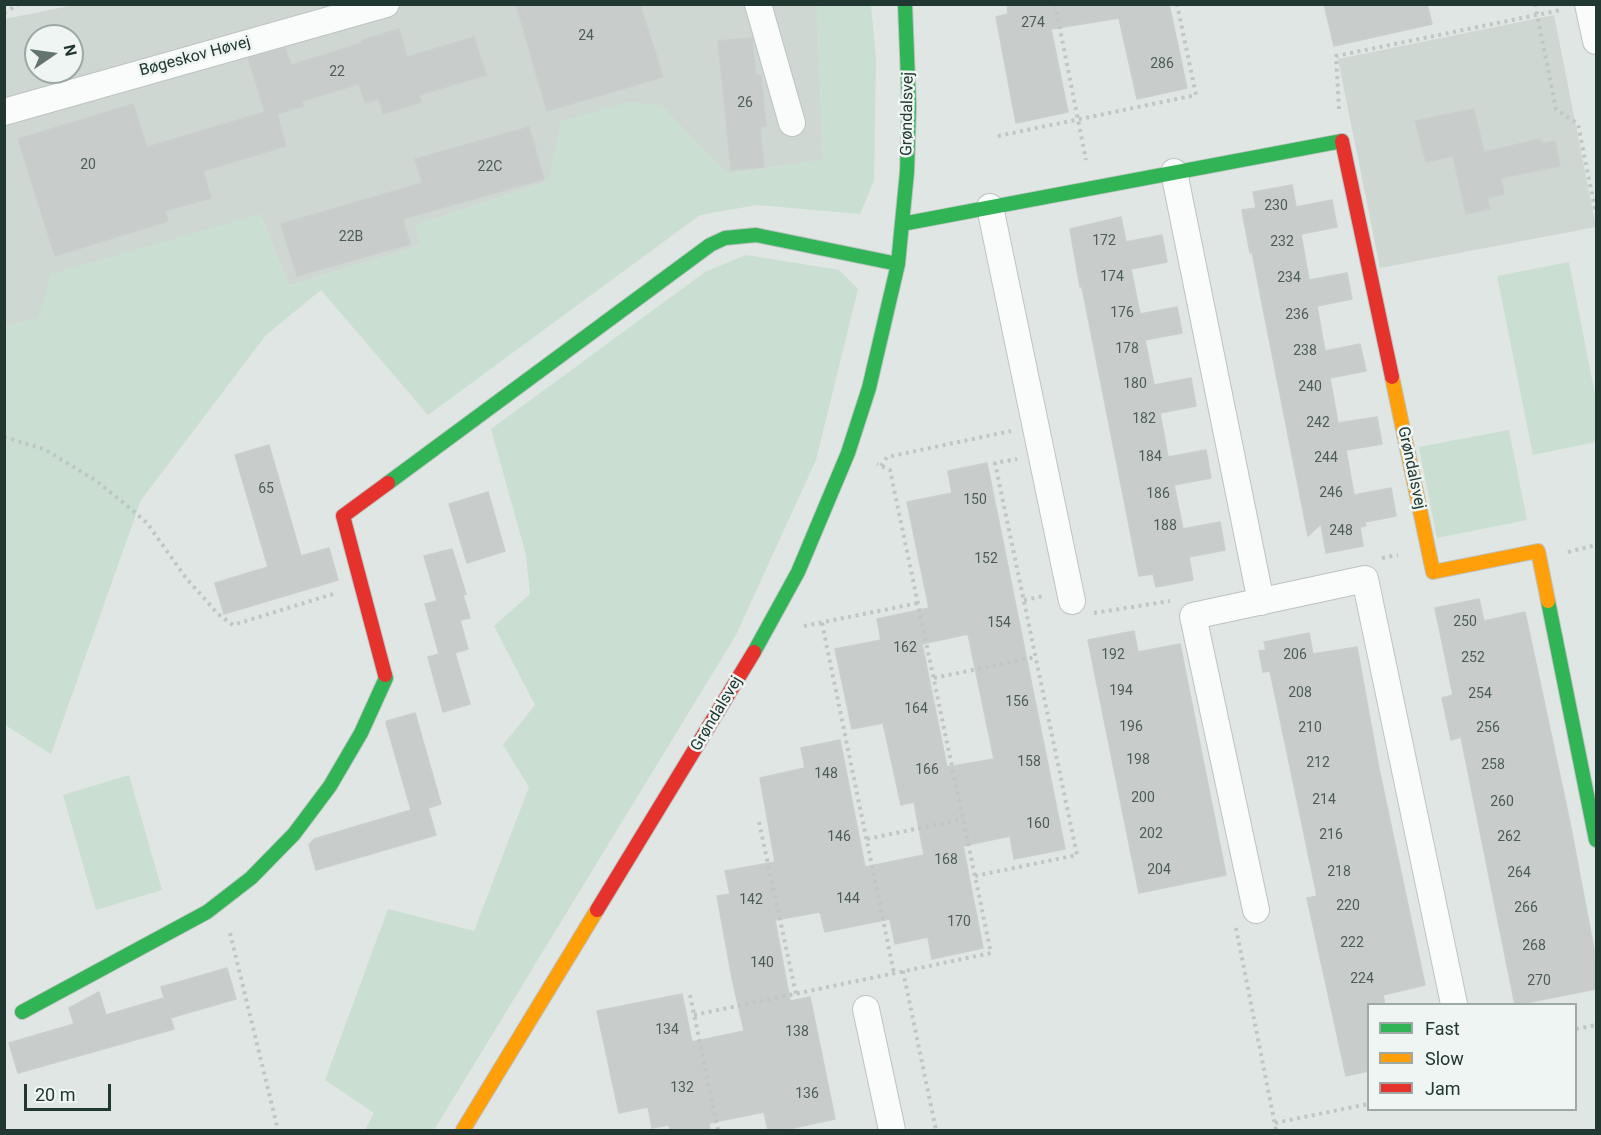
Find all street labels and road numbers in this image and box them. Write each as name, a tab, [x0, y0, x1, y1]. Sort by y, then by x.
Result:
street label: Bøgeskov Høvej	[137, 33, 253, 81]
street label: Grøndalsvej	[898, 72, 918, 156]
street label: Grøndalsvej	[1393, 425, 1429, 511]
street label: Grøndalsvej	[687, 673, 747, 755]

